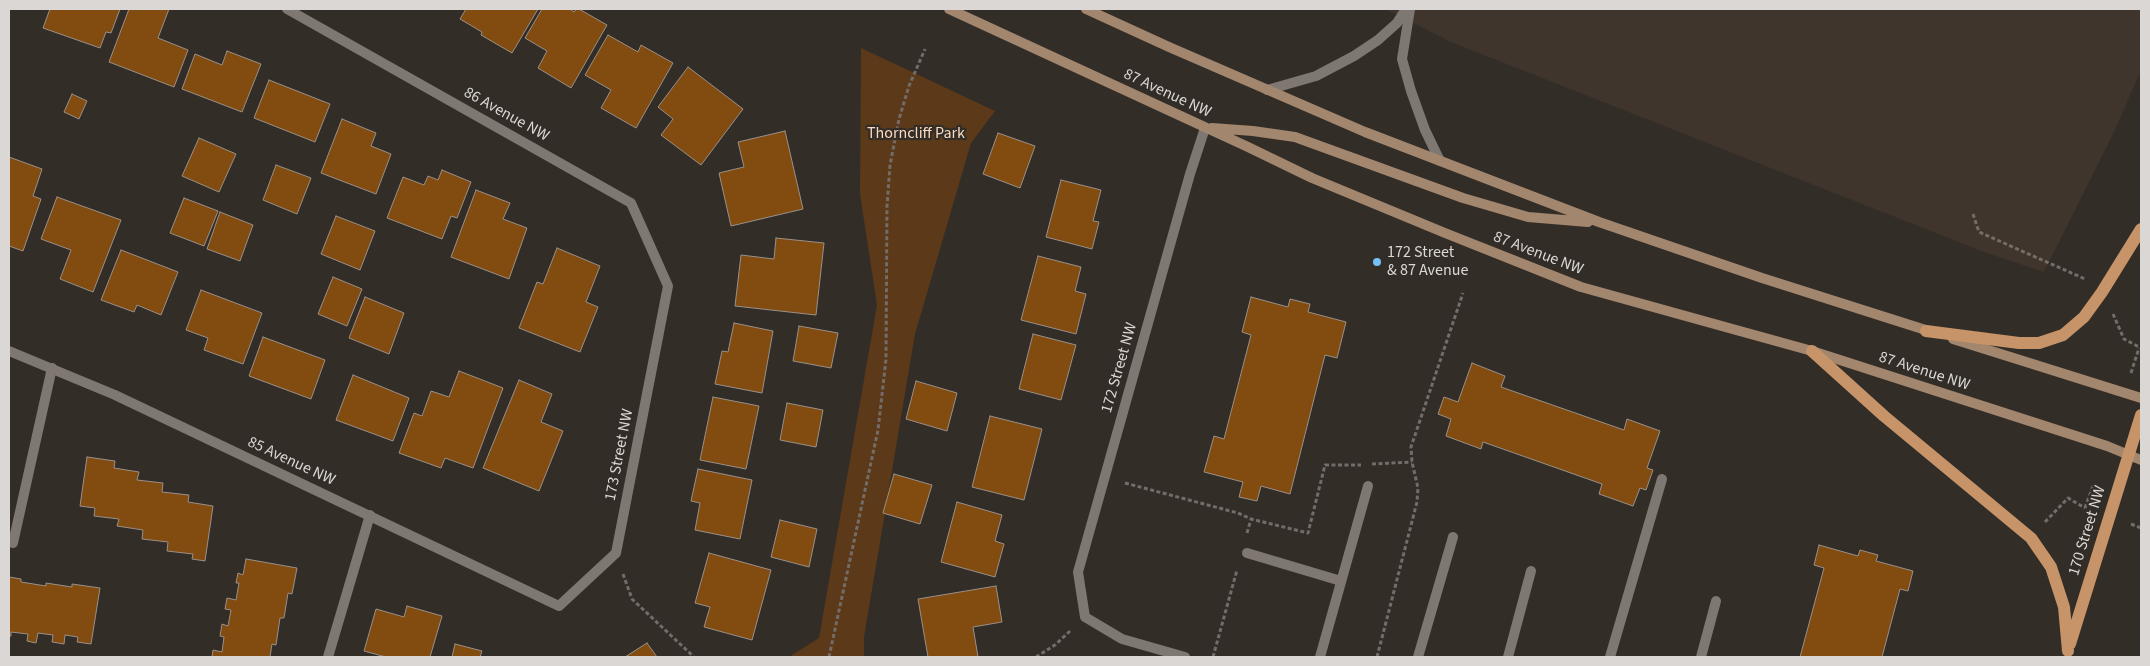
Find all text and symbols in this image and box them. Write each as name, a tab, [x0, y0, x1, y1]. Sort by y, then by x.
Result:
street label: 87 Avenue NW	[1120, 65, 1214, 123]
street label: 86 Avenue NW	[460, 84, 552, 146]
park label: Thorncliff Park	[867, 124, 965, 144]
street label: 87 Avenue NW	[1490, 228, 1586, 280]
place label: 172 Street & 87 Avenue	[1387, 243, 1468, 281]
marker: 172 Street & 87 Avenue	[1371, 256, 1383, 268]
street label: 172 Street NW	[1098, 321, 1142, 415]
street label: 87 Avenue NW	[1876, 348, 1972, 396]
street label: 173 Street NW	[602, 407, 638, 503]
street label: 85 Avenue NW	[244, 433, 338, 491]
street label: 170 Street NW	[2065, 484, 2111, 578]

